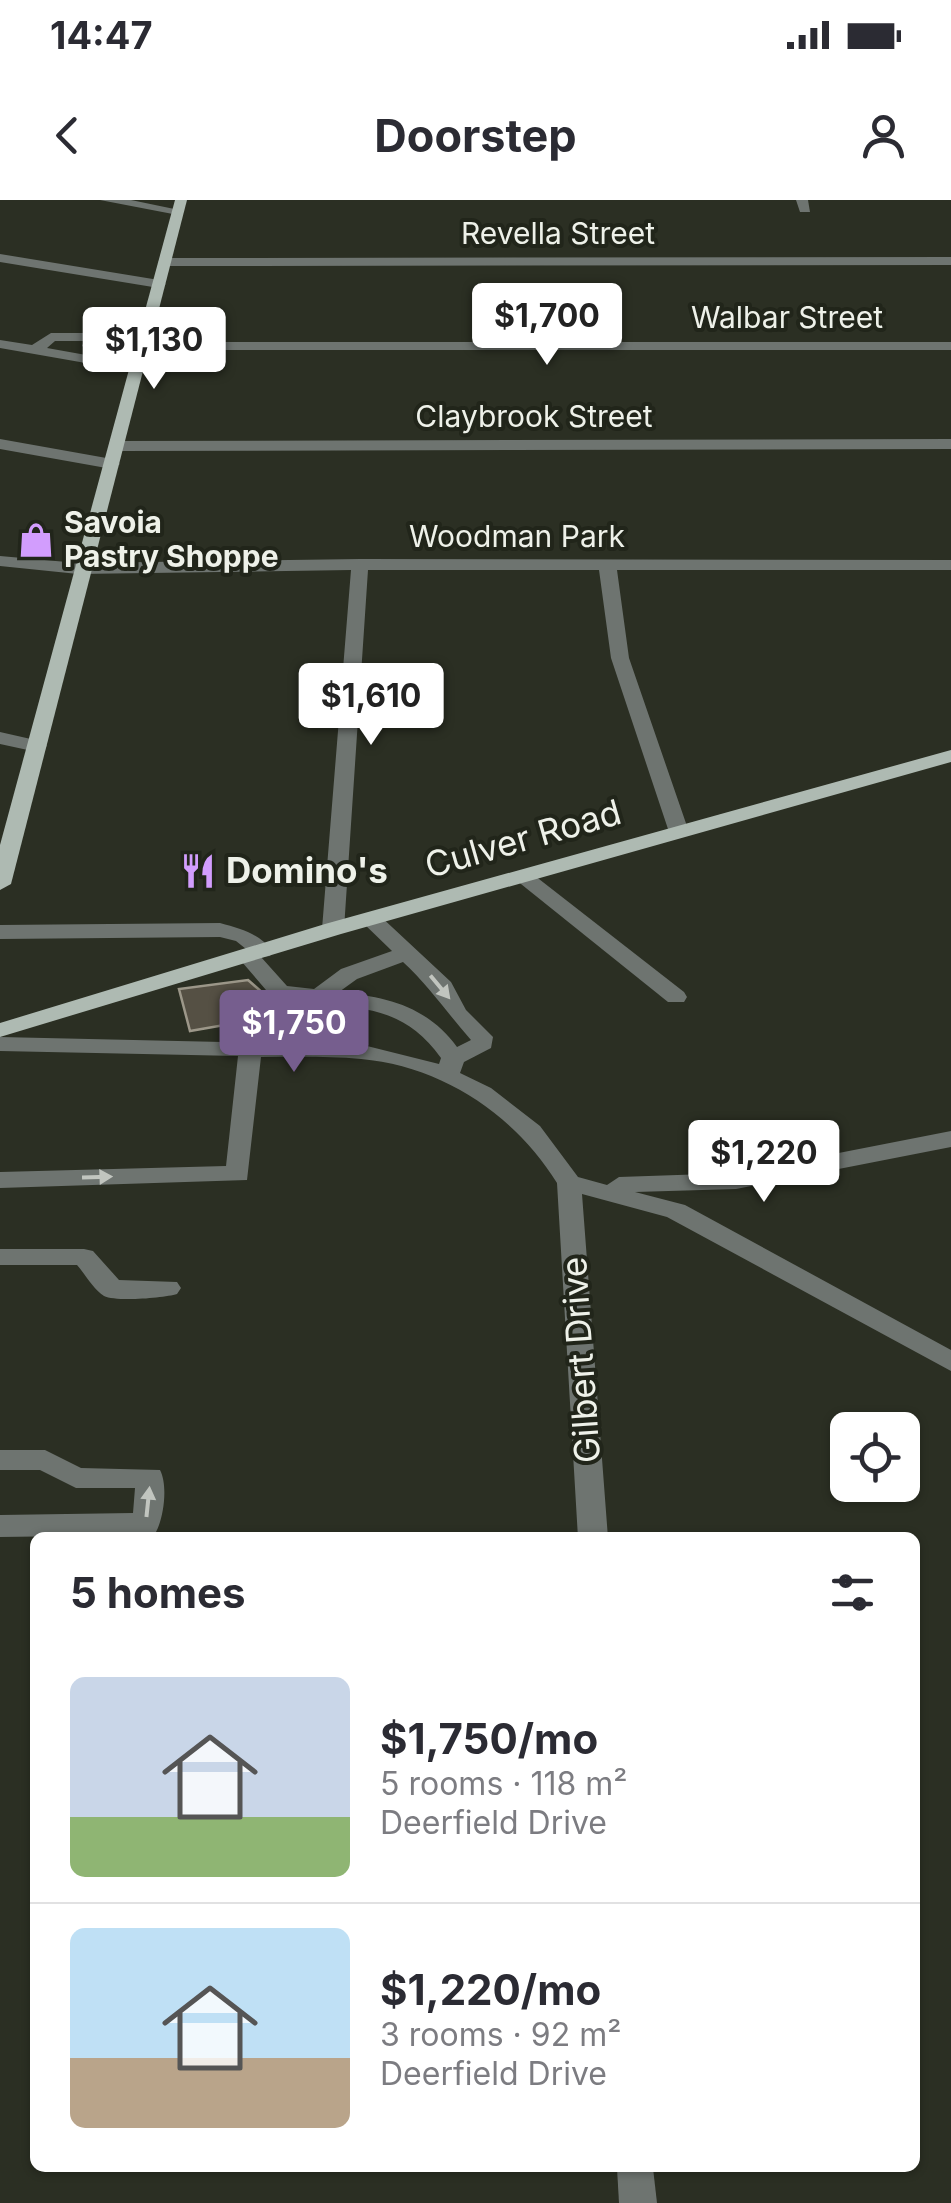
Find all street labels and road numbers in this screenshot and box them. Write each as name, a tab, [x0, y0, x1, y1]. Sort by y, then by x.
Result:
street label: Revella Street	[461, 215, 655, 251]
street label: Walbar Street	[691, 299, 883, 335]
street label: Claybrook Street	[415, 398, 653, 434]
street label: Woodman Park	[409, 518, 625, 554]
street label: Culver Road	[420, 790, 625, 886]
street label: Gilbert Drive	[552, 1255, 608, 1465]

